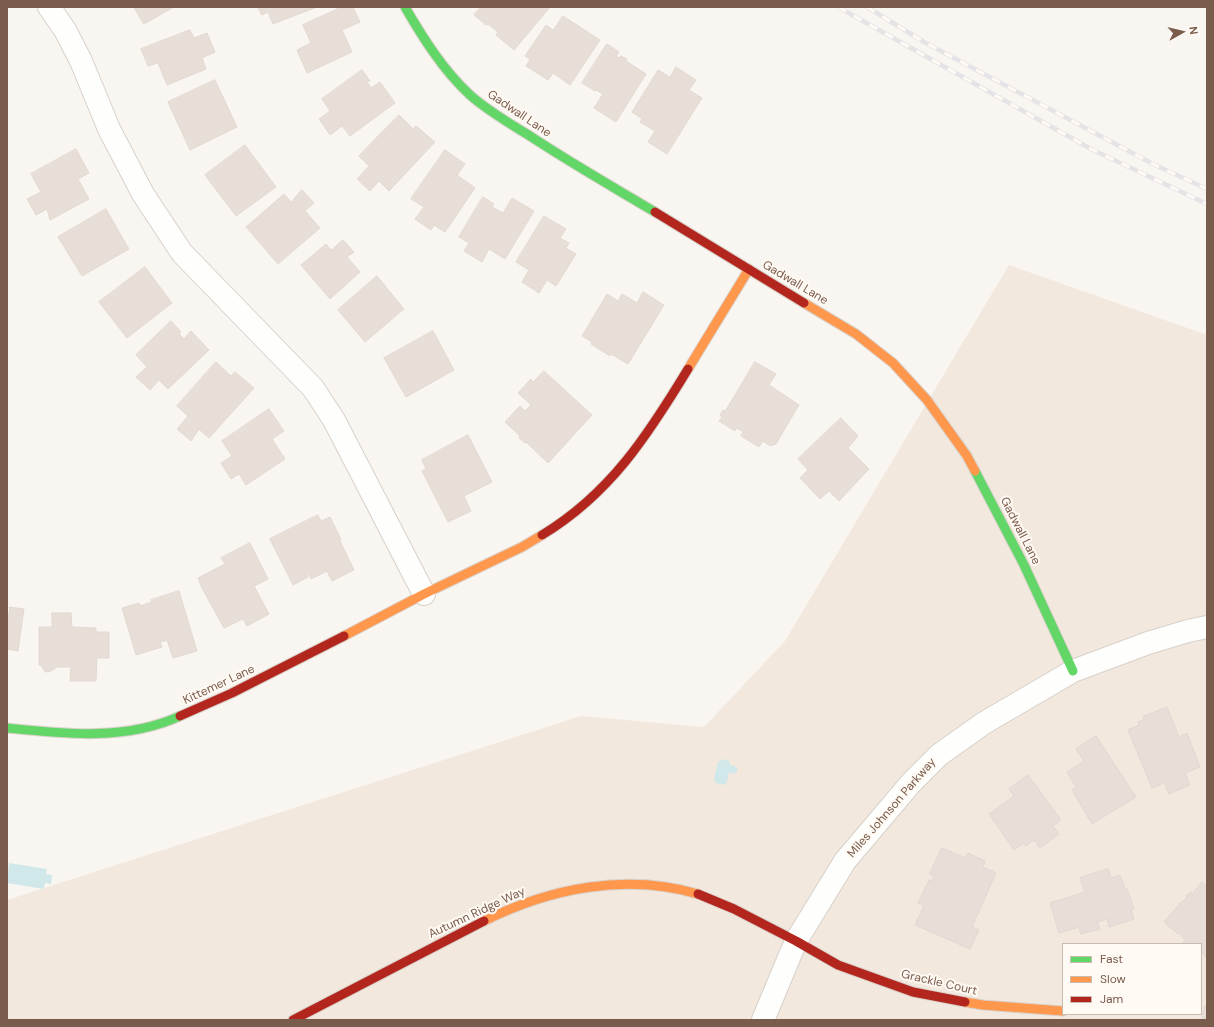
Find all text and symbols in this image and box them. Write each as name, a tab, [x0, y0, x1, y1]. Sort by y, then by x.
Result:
north arrow	[1162, 12, 1202, 52]
text: N	[1186, 25, 1201, 35]
street label: Gadwall Lane	[484, 87, 554, 141]
street label: Gadwall Lane	[760, 258, 830, 308]
street label: Gadwall Lane	[997, 495, 1043, 567]
street label: Kittemer Lane	[181, 662, 257, 708]
street label: Miles Johnson Parkway	[845, 755, 939, 861]
street label: Autumn Ridge Way	[426, 884, 528, 942]
legend	[1062, 943, 1202, 1015]
text: Fast	[1100, 951, 1123, 967]
street label: Grackle Court	[900, 967, 978, 999]
text: Slow	[1100, 971, 1126, 987]
text: Jam	[1100, 991, 1123, 1007]

